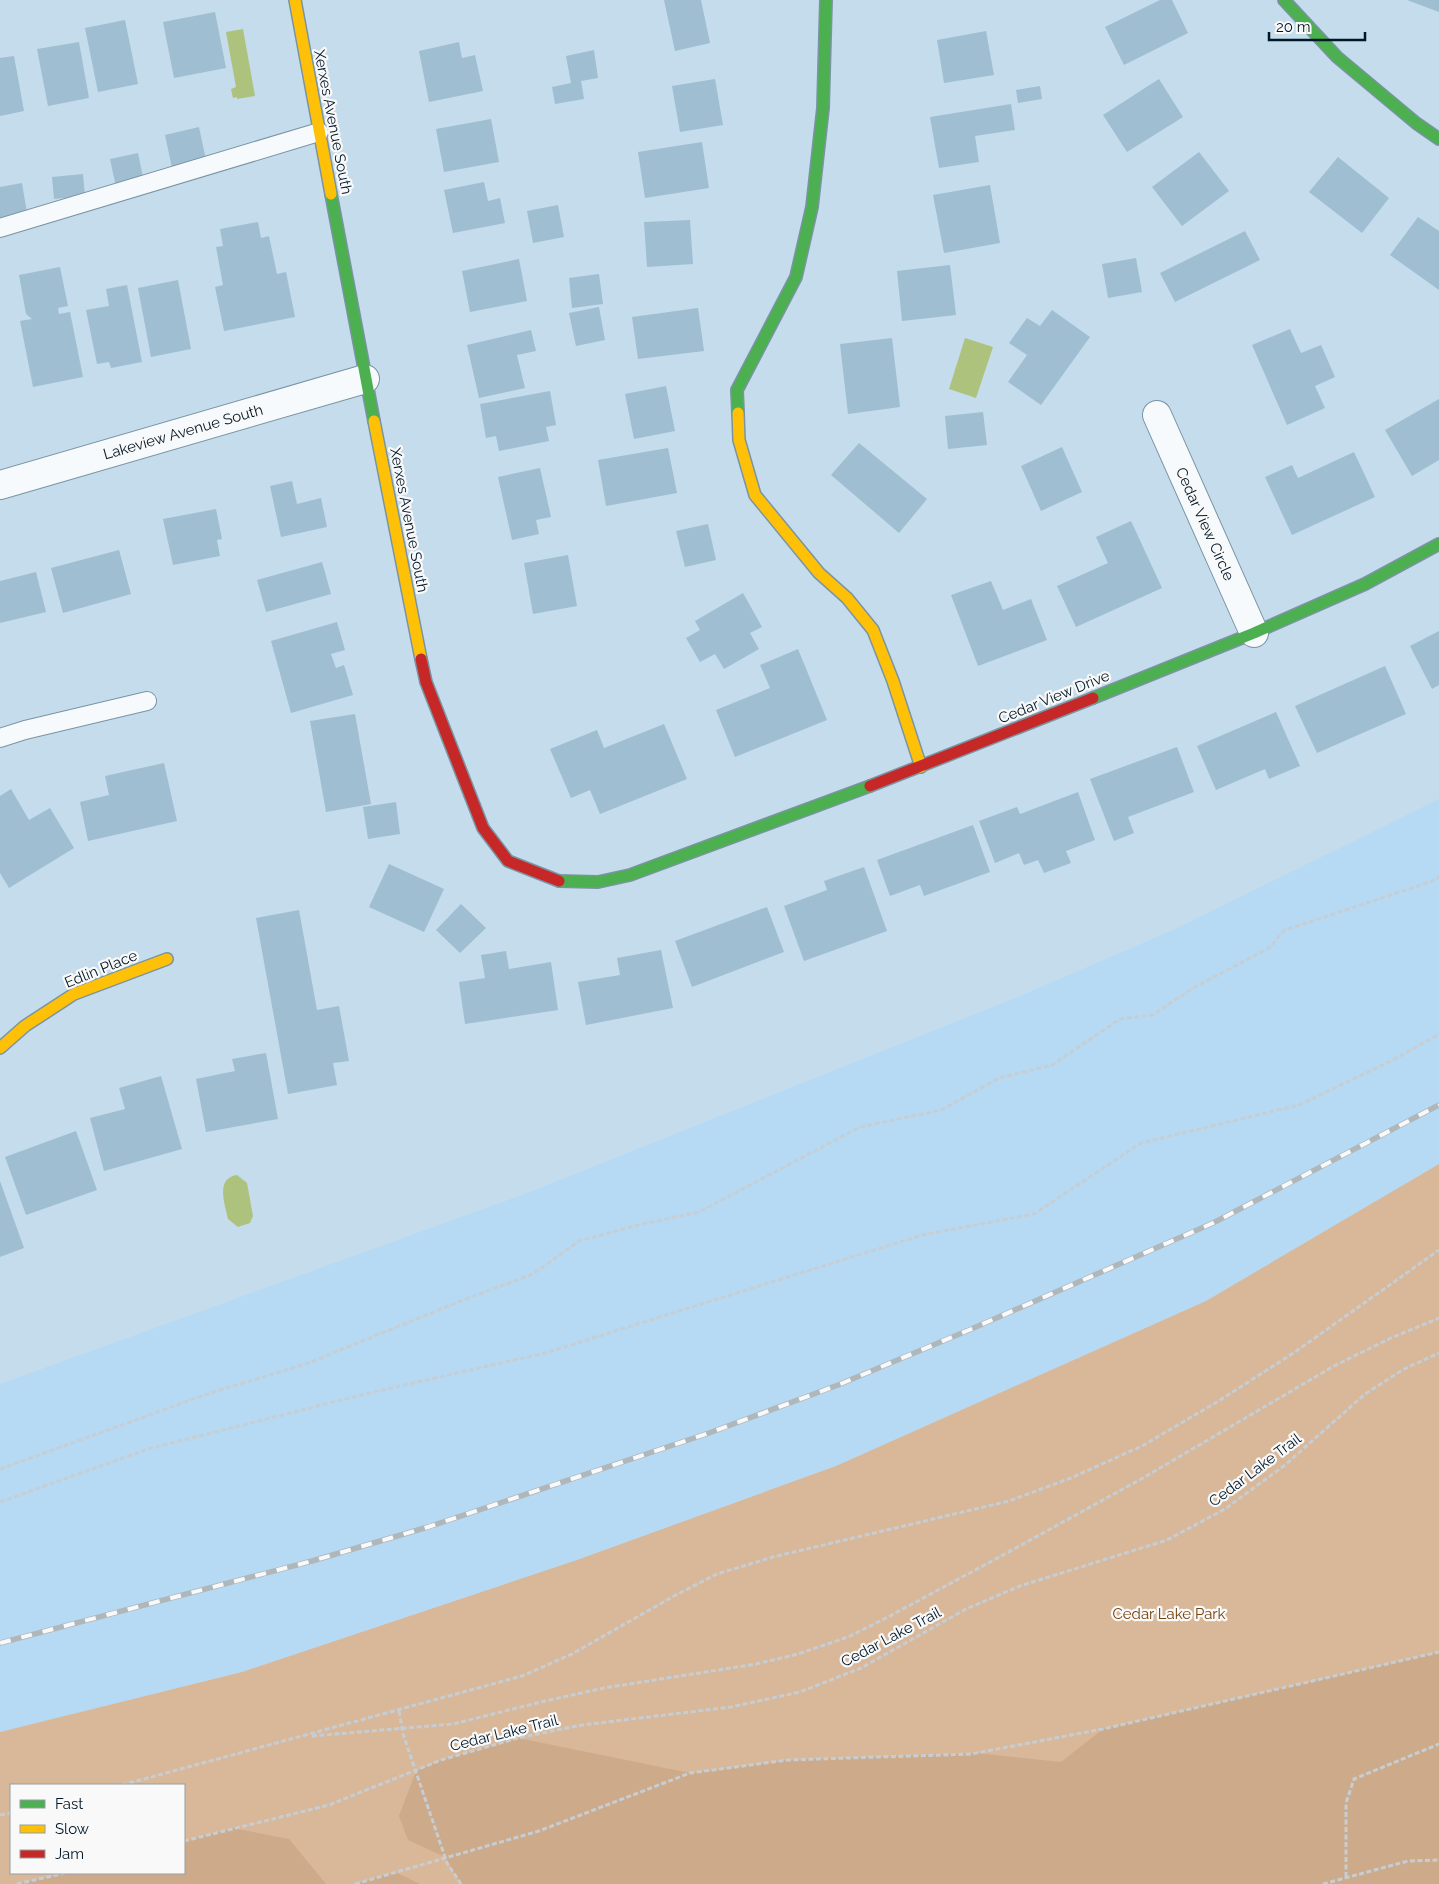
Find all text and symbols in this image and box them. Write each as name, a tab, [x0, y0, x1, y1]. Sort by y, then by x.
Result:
scale bar	[1269, 10, 1365, 42]
text: 20 m	[1276, 18, 1311, 36]
street label: Xerxes Avenue South	[310, 48, 356, 196]
street label: Lakeview Avenue South	[101, 401, 265, 463]
street label: Xerxes Avenue South	[386, 446, 432, 594]
street label: Cedar View Circle	[1172, 465, 1238, 584]
street label: Cedar View Drive	[996, 666, 1112, 727]
street label: Edlin Place	[62, 946, 140, 992]
street label: Cedar Lake Trail	[1205, 1429, 1305, 1510]
street label: Cedar Lake Trail	[838, 1603, 945, 1671]
park label: Cedar Lake Park	[1112, 1605, 1226, 1623]
street label: Cedar Lake Trail	[448, 1711, 561, 1755]
legend	[10, 1784, 185, 1874]
text: Fast	[55, 1795, 83, 1813]
text: Slow	[55, 1820, 89, 1838]
text: Jam	[55, 1845, 84, 1863]

